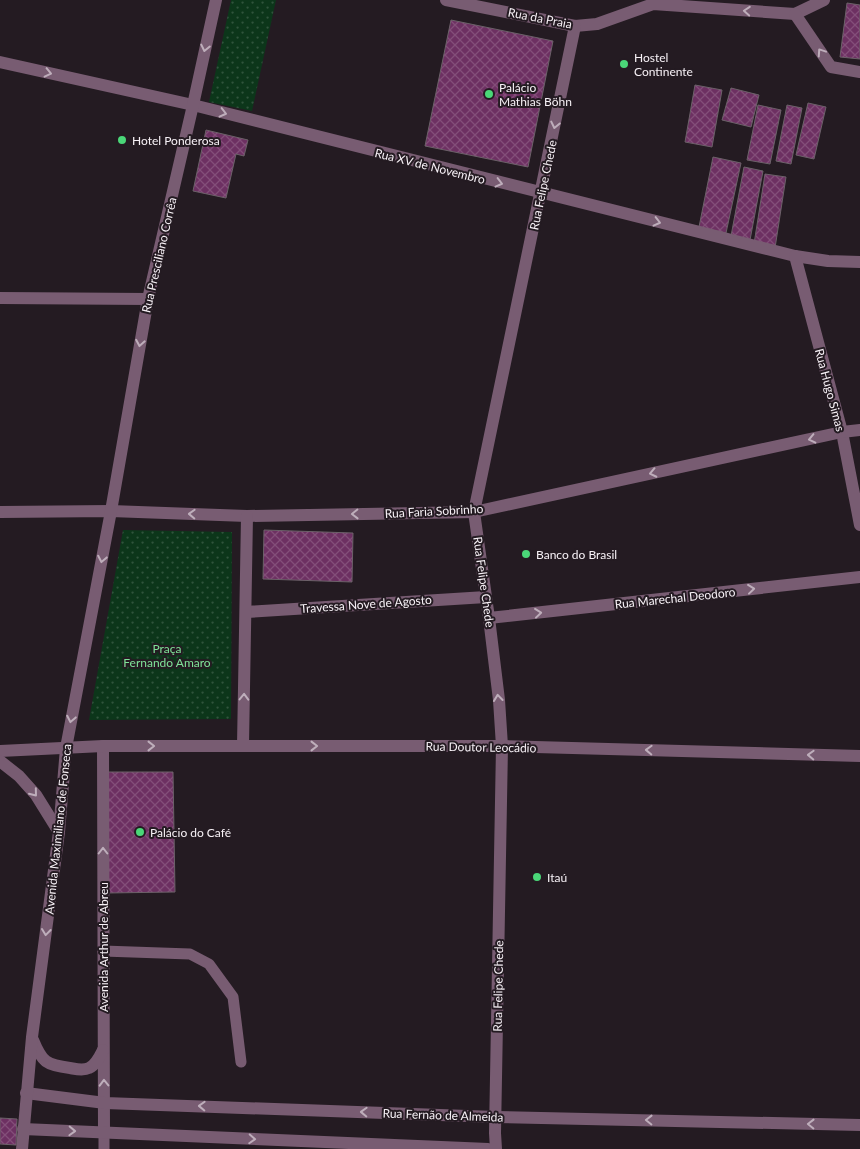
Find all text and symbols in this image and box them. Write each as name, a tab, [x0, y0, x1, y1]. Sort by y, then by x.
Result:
street label: Rua da Praia	[507, 4, 573, 32]
one-way arrow	[742, 5, 750, 16]
one-way arrow	[200, 43, 211, 52]
one-way arrow	[818, 49, 827, 58]
place label: Hostel Continente	[634, 50, 693, 79]
marker: Hostel Continente	[618, 58, 630, 70]
one-way arrow	[43, 67, 52, 78]
place label: Palácio Mathias Böhn	[499, 80, 572, 109]
marker: Palácio Mathias Böhn	[483, 88, 495, 100]
one-way arrow	[219, 107, 228, 118]
one-way arrow	[550, 121, 561, 129]
place label: Hotel Ponderosa	[132, 133, 220, 148]
marker: Hotel Ponderosa	[116, 134, 128, 146]
street label: Rua Felipe Chede	[526, 139, 560, 231]
street label: Rua XV de Novembro	[373, 145, 487, 187]
one-way arrow	[495, 177, 504, 188]
street label: Rua Presciliano Corrêa	[138, 196, 180, 314]
one-way arrow	[653, 216, 662, 227]
one-way arrow	[136, 339, 146, 347]
street label: Rua Hugo Simas	[812, 347, 848, 433]
one-way arrow	[808, 433, 817, 444]
one-way arrow	[649, 467, 658, 478]
street label: Rua Faria Sobrinho	[384, 501, 484, 521]
one-way arrow	[351, 508, 359, 519]
one-way arrow	[188, 509, 196, 519]
street label: Rua Felipe Chede	[470, 536, 498, 628]
place label: Banco do Brasil	[536, 547, 617, 562]
marker: Banco do Brasil	[520, 548, 532, 560]
one-way arrow	[97, 555, 107, 564]
street label: Rua Marechal Deodoro	[614, 584, 736, 612]
one-way arrow	[748, 584, 756, 595]
street label: Travessa Nove de Agosto	[300, 592, 432, 616]
one-way arrow	[534, 608, 542, 619]
park label: Praça Fernando Amaro	[123, 641, 211, 670]
one-way arrow	[239, 692, 249, 700]
one-way arrow	[493, 693, 504, 701]
one-way arrow	[67, 715, 77, 723]
street label: Rua Doutor Leocádio	[425, 739, 537, 755]
one-way arrow	[148, 741, 156, 751]
one-way arrow	[310, 741, 318, 751]
street label: Avenida Maximiliano de Fonseca	[42, 743, 74, 915]
one-way arrow	[645, 745, 652, 755]
one-way arrow	[807, 749, 815, 760]
one-way arrow	[28, 787, 36, 796]
place label: Palácio do Café	[150, 825, 231, 840]
marker: Palácio do Café	[134, 826, 146, 838]
one-way arrow	[98, 847, 108, 854]
place label: Itaú	[547, 870, 567, 885]
marker: Itaú	[531, 871, 543, 883]
street label: Avenida Arthur de Abreu	[96, 882, 111, 1012]
one-way arrow	[41, 929, 52, 937]
street label: Rua Felipe Chede	[490, 940, 506, 1032]
one-way arrow	[99, 1079, 110, 1087]
one-way arrow	[197, 1101, 205, 1112]
street label: Rua Fernão de Almeida	[382, 1105, 504, 1125]
one-way arrow	[360, 1107, 368, 1117]
one-way arrow	[645, 1115, 653, 1126]
one-way arrow	[807, 1119, 815, 1129]
one-way arrow	[68, 1126, 76, 1136]
one-way arrow	[248, 1133, 256, 1144]

